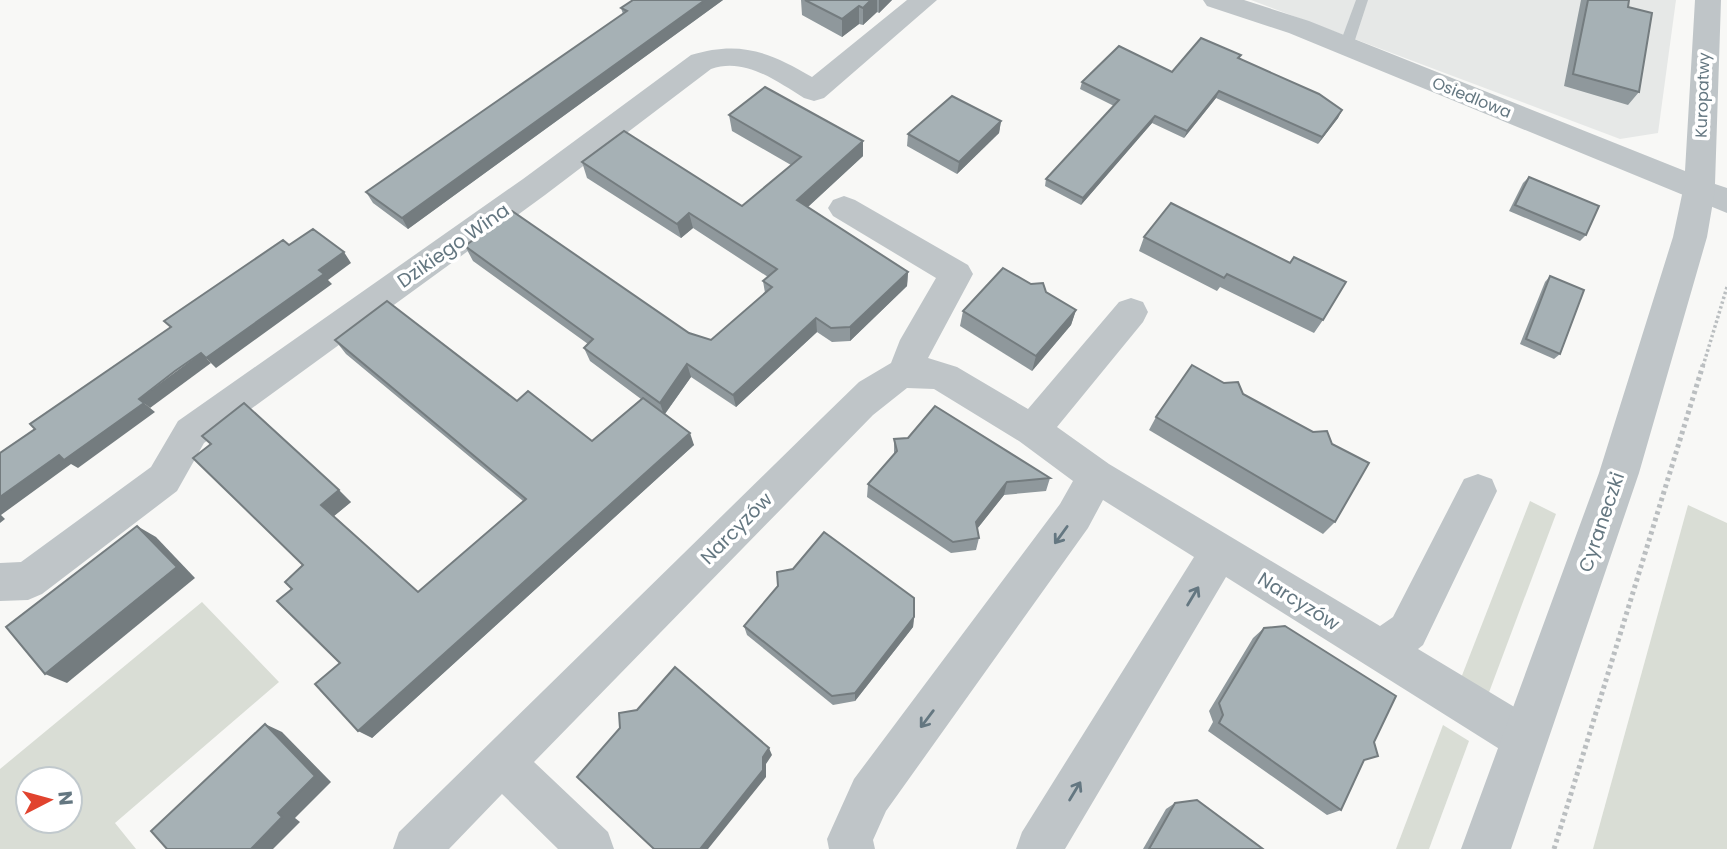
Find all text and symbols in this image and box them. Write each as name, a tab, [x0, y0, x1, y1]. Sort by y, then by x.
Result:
street label: Kuropatwy	[1690, 52, 1715, 138]
street label: Osiedlowa	[1429, 71, 1515, 124]
street label: Dzikiego Wina	[392, 197, 515, 294]
street label: Cyraneczki	[1572, 469, 1631, 576]
street label: Narcyzów	[694, 486, 779, 570]
one-way arrow	[1054, 525, 1068, 544]
street label: Narcyzów	[1253, 566, 1345, 637]
one-way arrow	[1186, 587, 1200, 607]
one-way arrow	[920, 709, 935, 727]
north arrow	[14, 765, 84, 835]
one-way arrow	[1068, 781, 1082, 801]
text: N	[51, 790, 80, 807]

